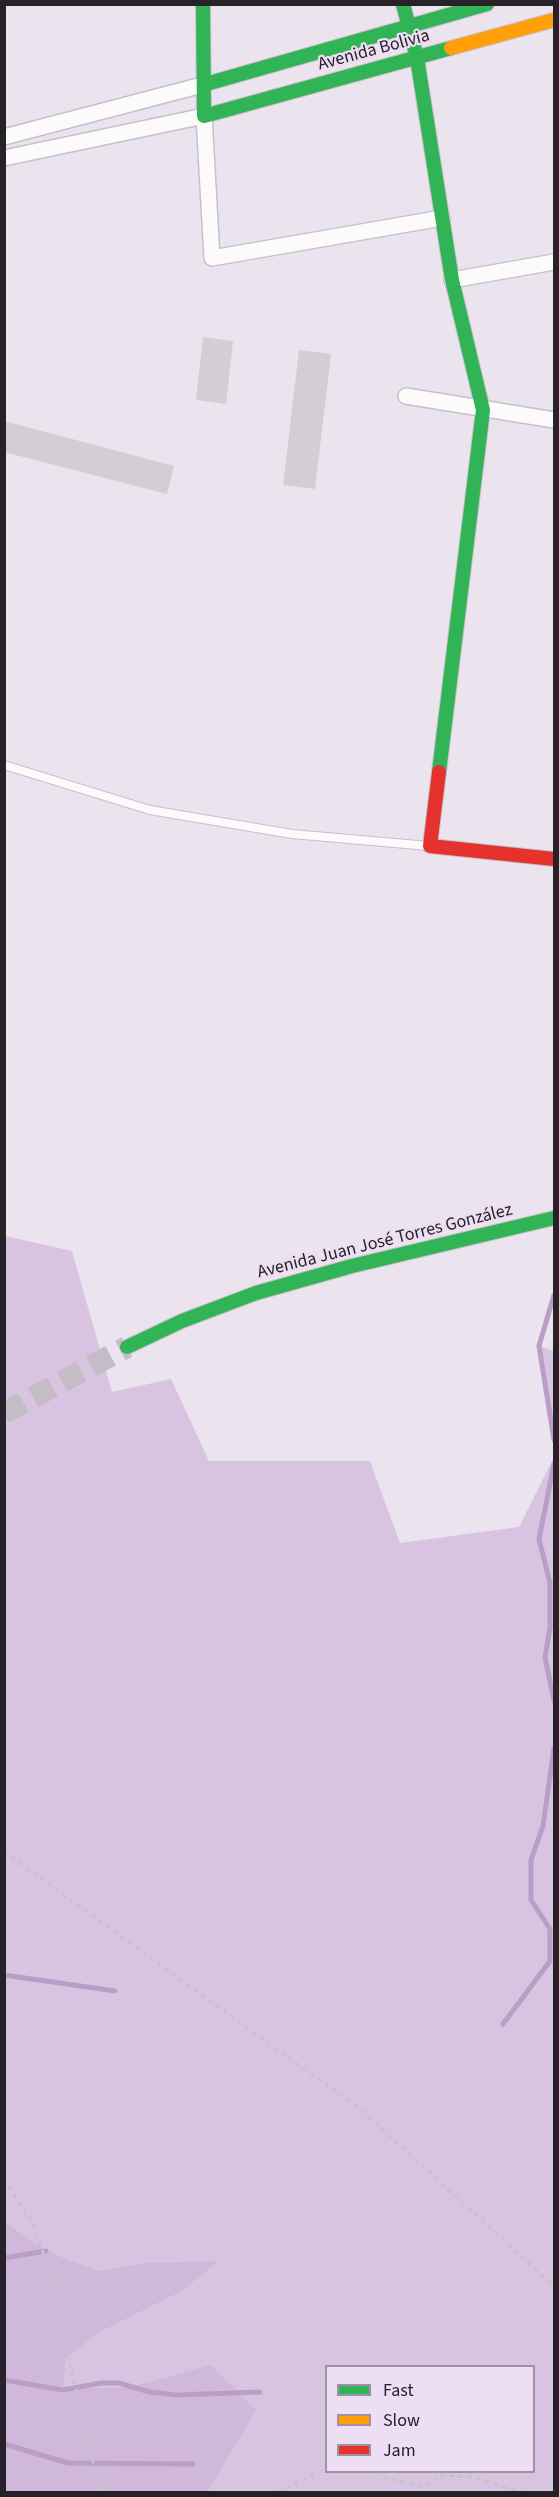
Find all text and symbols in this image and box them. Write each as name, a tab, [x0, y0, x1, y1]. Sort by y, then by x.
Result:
street label: Avenida Bolivia	[316, 26, 432, 76]
street label: Avenida Juan José Torres González	[255, 1200, 515, 1284]
legend	[325, 2365, 535, 2473]
text: Fast	[383, 2378, 414, 2403]
text: Slow	[383, 2408, 420, 2433]
text: Jam	[383, 2438, 416, 2463]

